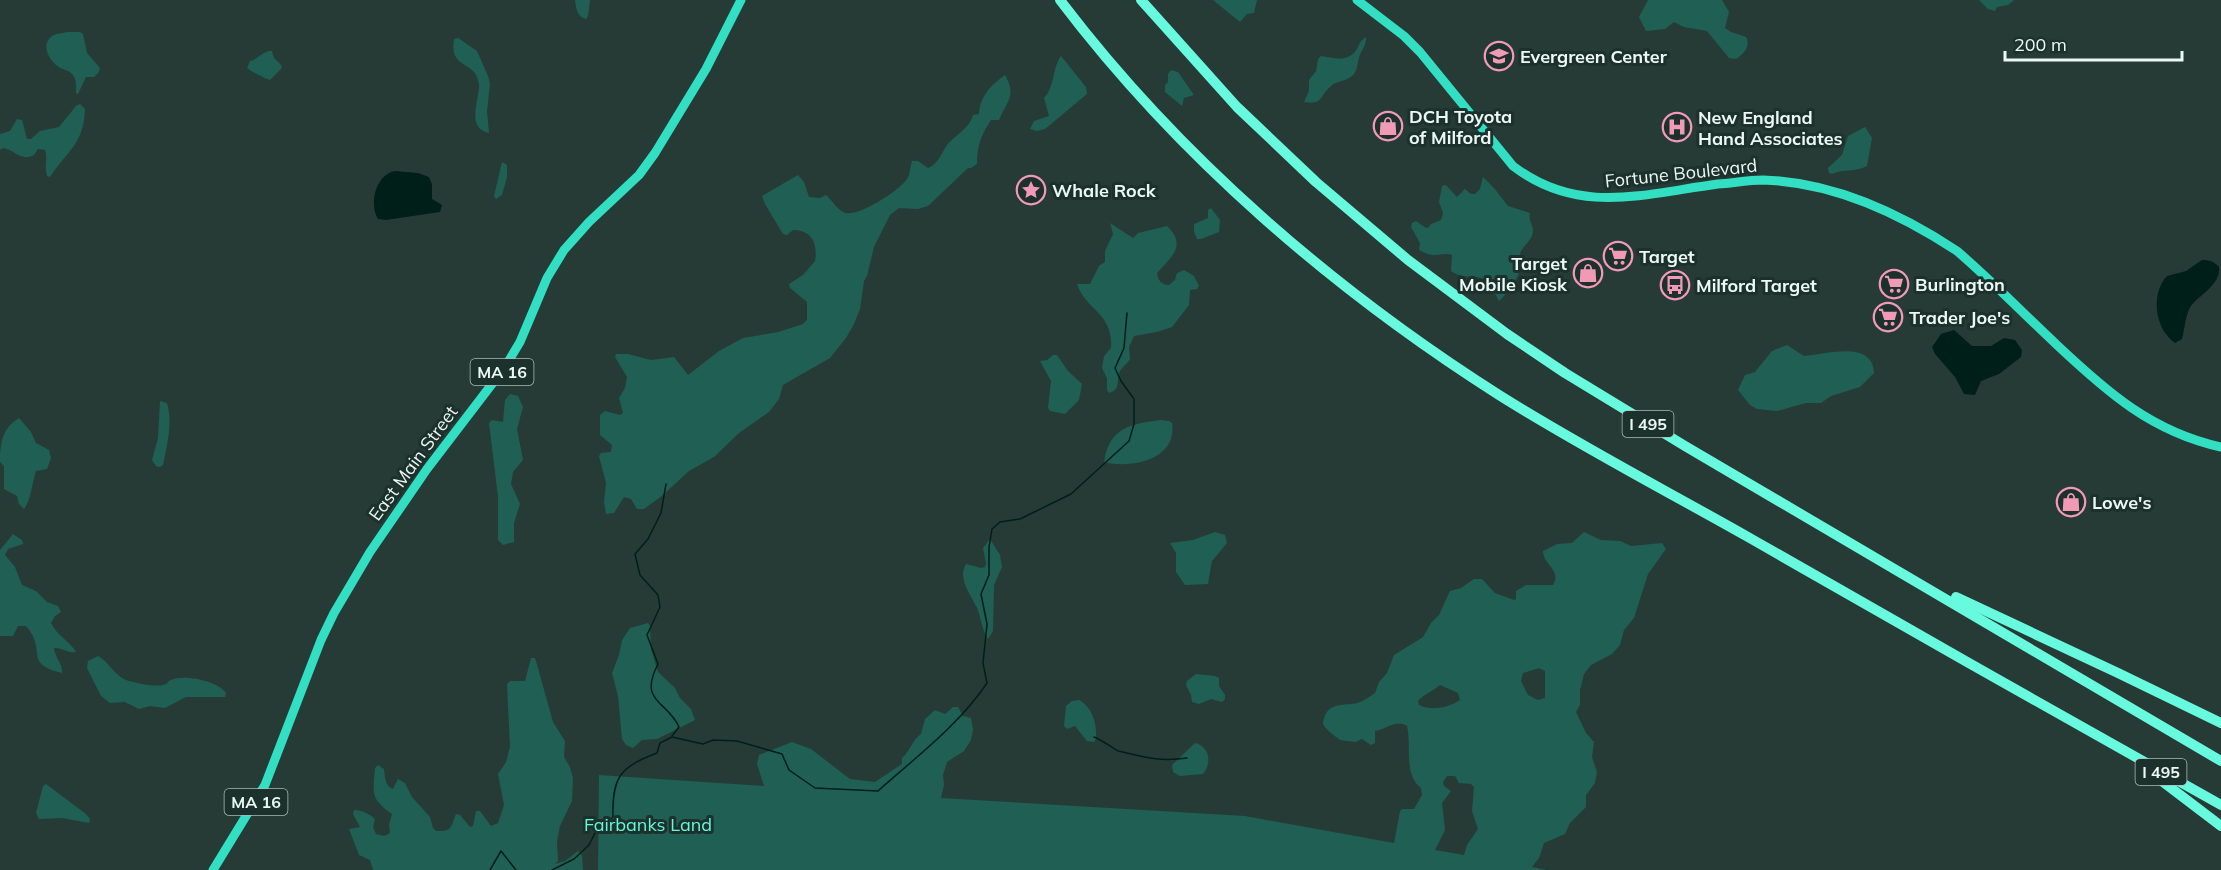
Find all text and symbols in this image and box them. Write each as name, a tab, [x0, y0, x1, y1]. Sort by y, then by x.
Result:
scale bar	[2005, 24, 2182, 62]
text: 200 m	[2014, 33, 2067, 56]
school or university icon: Evergreen Center	[1483, 40, 1515, 72]
place label: Evergreen Center	[1520, 45, 1668, 68]
place label: DCH Toyota of Milford	[1409, 105, 1512, 149]
place label: New England Hand Associates	[1698, 106, 1843, 150]
shop icon: DCH Toyota of Milford	[1372, 110, 1404, 142]
hospital icon: New England Hand Associates	[1661, 111, 1693, 143]
street label: Fortune Boulevard	[1604, 154, 1758, 192]
place icon: Whale Rock	[1015, 174, 1047, 206]
place label: Whale Rock	[1052, 179, 1157, 202]
supermarket icon: Target	[1602, 240, 1634, 272]
place label: Target	[1639, 245, 1695, 268]
place label: Target Mobile Kiosk	[1459, 252, 1568, 296]
shop icon: Target Mobile Kiosk	[1572, 257, 1604, 289]
supermarket icon: Burlington	[1878, 268, 1910, 300]
bus stop icon: Milford Target	[1659, 269, 1691, 301]
place label: Burlington	[1915, 273, 2005, 296]
place label: Milford Target	[1696, 274, 1817, 297]
supermarket icon: Trader Joe's	[1872, 301, 1904, 333]
place label: Trader Joe's	[1909, 306, 2010, 329]
road number: MA 16	[470, 359, 534, 385]
street label: East Main Street	[364, 401, 462, 525]
road number: I 495	[1622, 411, 1674, 437]
shop icon: Lowe's	[2055, 486, 2087, 518]
place label: Lowe's	[2092, 491, 2151, 514]
road number: I 495	[2136, 759, 2186, 785]
road number: MA 16	[224, 789, 288, 815]
park label: Fairbanks Land	[584, 813, 712, 836]

